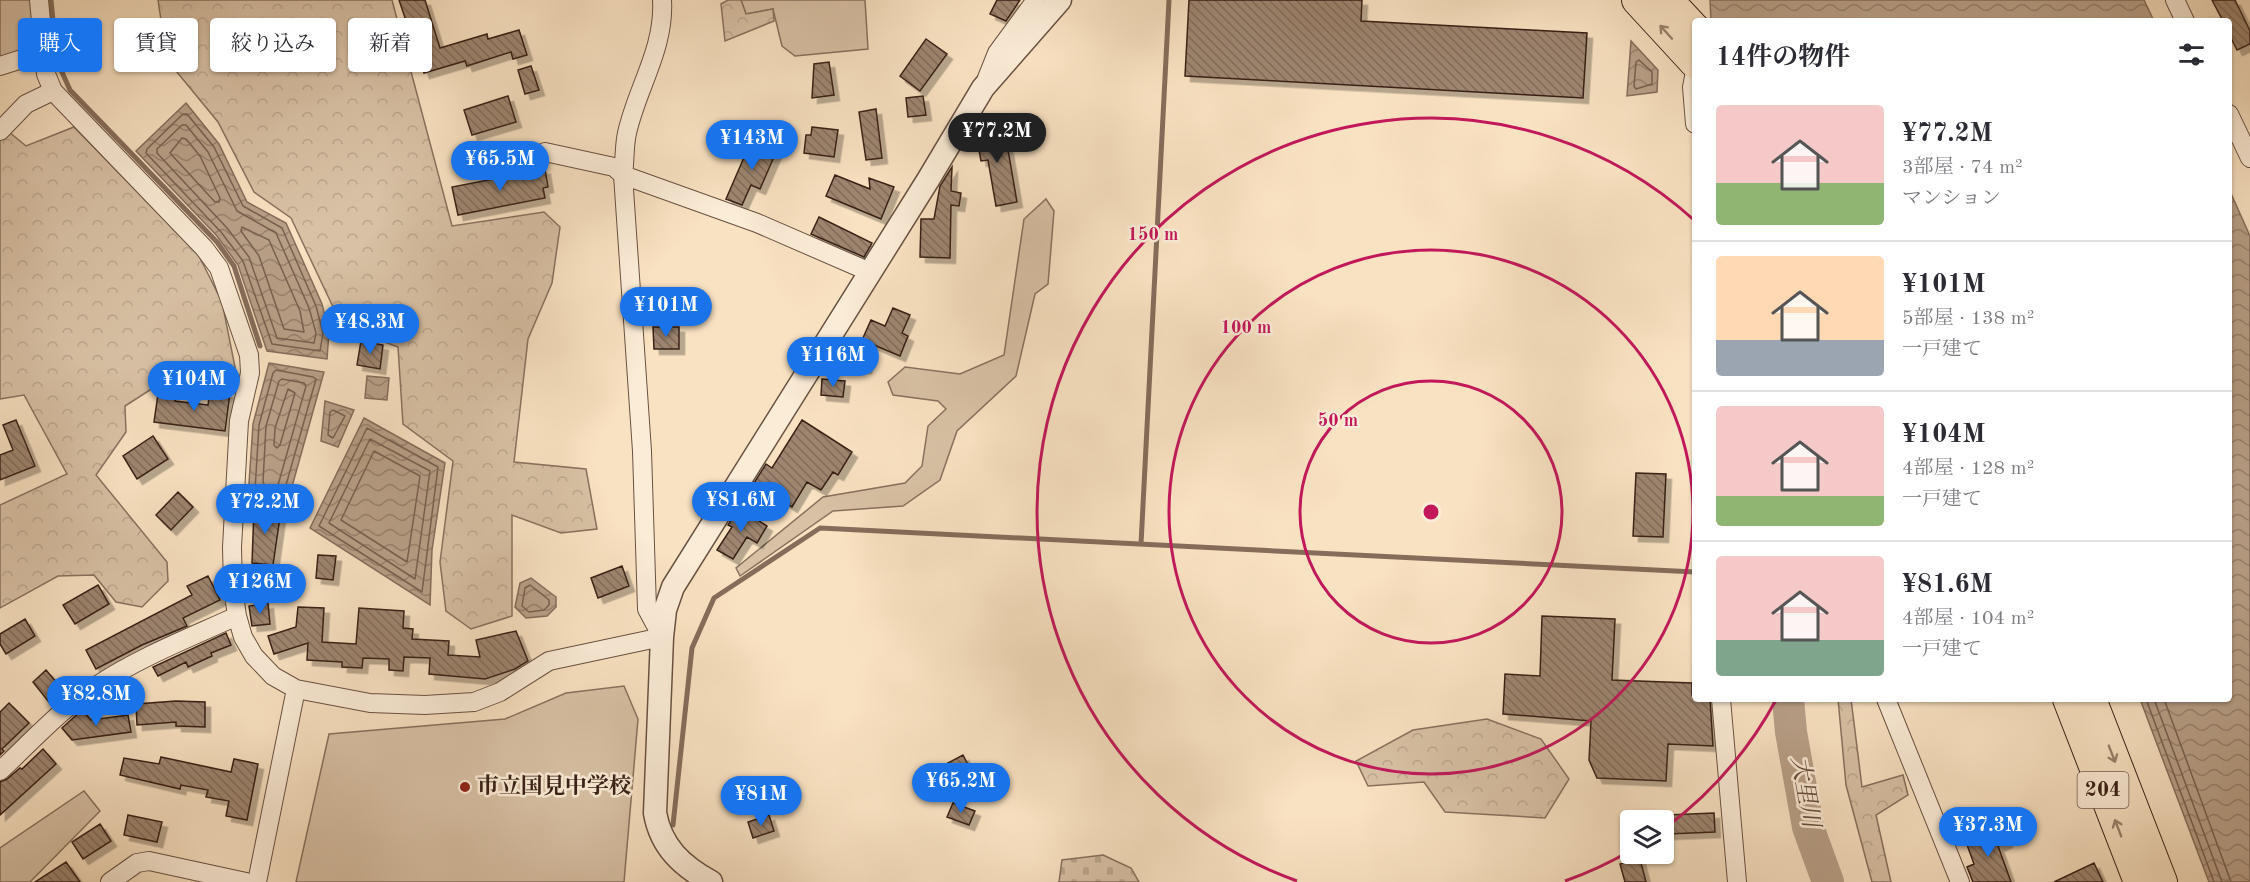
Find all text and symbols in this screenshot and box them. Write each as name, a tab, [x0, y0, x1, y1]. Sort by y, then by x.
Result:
chip: 購入	[18, 18, 102, 72]
chip: 賃貸	[114, 18, 198, 72]
chip: 絞り込み	[210, 18, 336, 72]
chip: 新着	[348, 18, 432, 72]
one-way arrow	[1659, 24, 1673, 39]
icon: filters	[2175, 38, 2208, 71]
text: 14件の物件	[1716, 45, 1850, 71]
pin: ¥77.2M	[948, 113, 1046, 164]
pin: ¥143M	[710, 120, 794, 171]
text: ¥77.2M	[1902, 121, 1993, 147]
text: ¥77.2M	[962, 122, 1032, 142]
text: ¥143M	[720, 129, 784, 149]
icon: home	[1764, 129, 1836, 201]
pin: ¥65.5M	[451, 141, 549, 192]
text: ¥65.5M	[465, 150, 535, 170]
text: 3部屋 · 74 m²	[1902, 158, 2023, 178]
text: マンション	[1902, 189, 2001, 209]
text: 150 m	[1128, 226, 1178, 244]
text: ¥101M	[1902, 272, 1985, 298]
icon: home	[1764, 280, 1836, 352]
pin: ¥101M	[624, 287, 708, 338]
text: ¥101M	[634, 296, 698, 316]
pin: ¥48.3M	[321, 304, 419, 355]
text: 5部屋 · 138 m²	[1902, 309, 2034, 329]
text: ¥48.3M	[335, 313, 405, 333]
text: 100 m	[1221, 319, 1271, 337]
pin: ¥116M	[791, 337, 875, 388]
text: 一戸建て	[1902, 340, 1982, 360]
text: ¥116M	[801, 346, 865, 366]
pin: ¥104M	[152, 361, 236, 412]
text: ¥104M	[162, 370, 226, 390]
text: 50 m	[1318, 412, 1358, 430]
text: ¥104M	[1902, 422, 1985, 448]
icon: home	[1764, 430, 1836, 502]
text: 4部屋 · 128 m²	[1902, 459, 2034, 479]
pin: ¥81.6M	[692, 482, 790, 533]
pin: ¥72.2M	[216, 484, 314, 535]
text: 一戸建て	[1902, 490, 1982, 510]
text: ¥81.6M	[706, 491, 776, 511]
text: ¥72.2M	[230, 493, 300, 513]
centre of rings	[1421, 502, 1441, 522]
pin: ¥126M	[218, 564, 302, 615]
text: ¥81.6M	[1902, 572, 1993, 598]
text: ¥126M	[228, 573, 292, 593]
icon: home	[1764, 580, 1836, 652]
text: 4部屋 · 104 m²	[1902, 609, 2034, 629]
text: 一戸建て	[1902, 640, 1982, 660]
pin: ¥82.8M	[47, 676, 145, 727]
text: ¥82.8M	[61, 685, 131, 705]
one-way arrow	[2107, 744, 2118, 762]
water label: 大里川	[1786, 754, 1826, 832]
pin: ¥65.2M	[912, 763, 1010, 814]
text: ¥65.2M	[926, 772, 996, 792]
road number: 204	[2078, 772, 2128, 808]
place label: 市立国見中学校	[477, 774, 631, 798]
pin: ¥81M	[725, 776, 797, 827]
marker: 市立国見中学校	[458, 780, 472, 794]
text: ¥81M	[735, 785, 787, 805]
pin: ¥37.3M	[1939, 807, 2037, 858]
map controls	[1620, 810, 1674, 864]
button: layers	[1620, 810, 1674, 864]
text: ¥37.3M	[1953, 816, 2023, 836]
one-way arrow	[2111, 819, 2122, 837]

